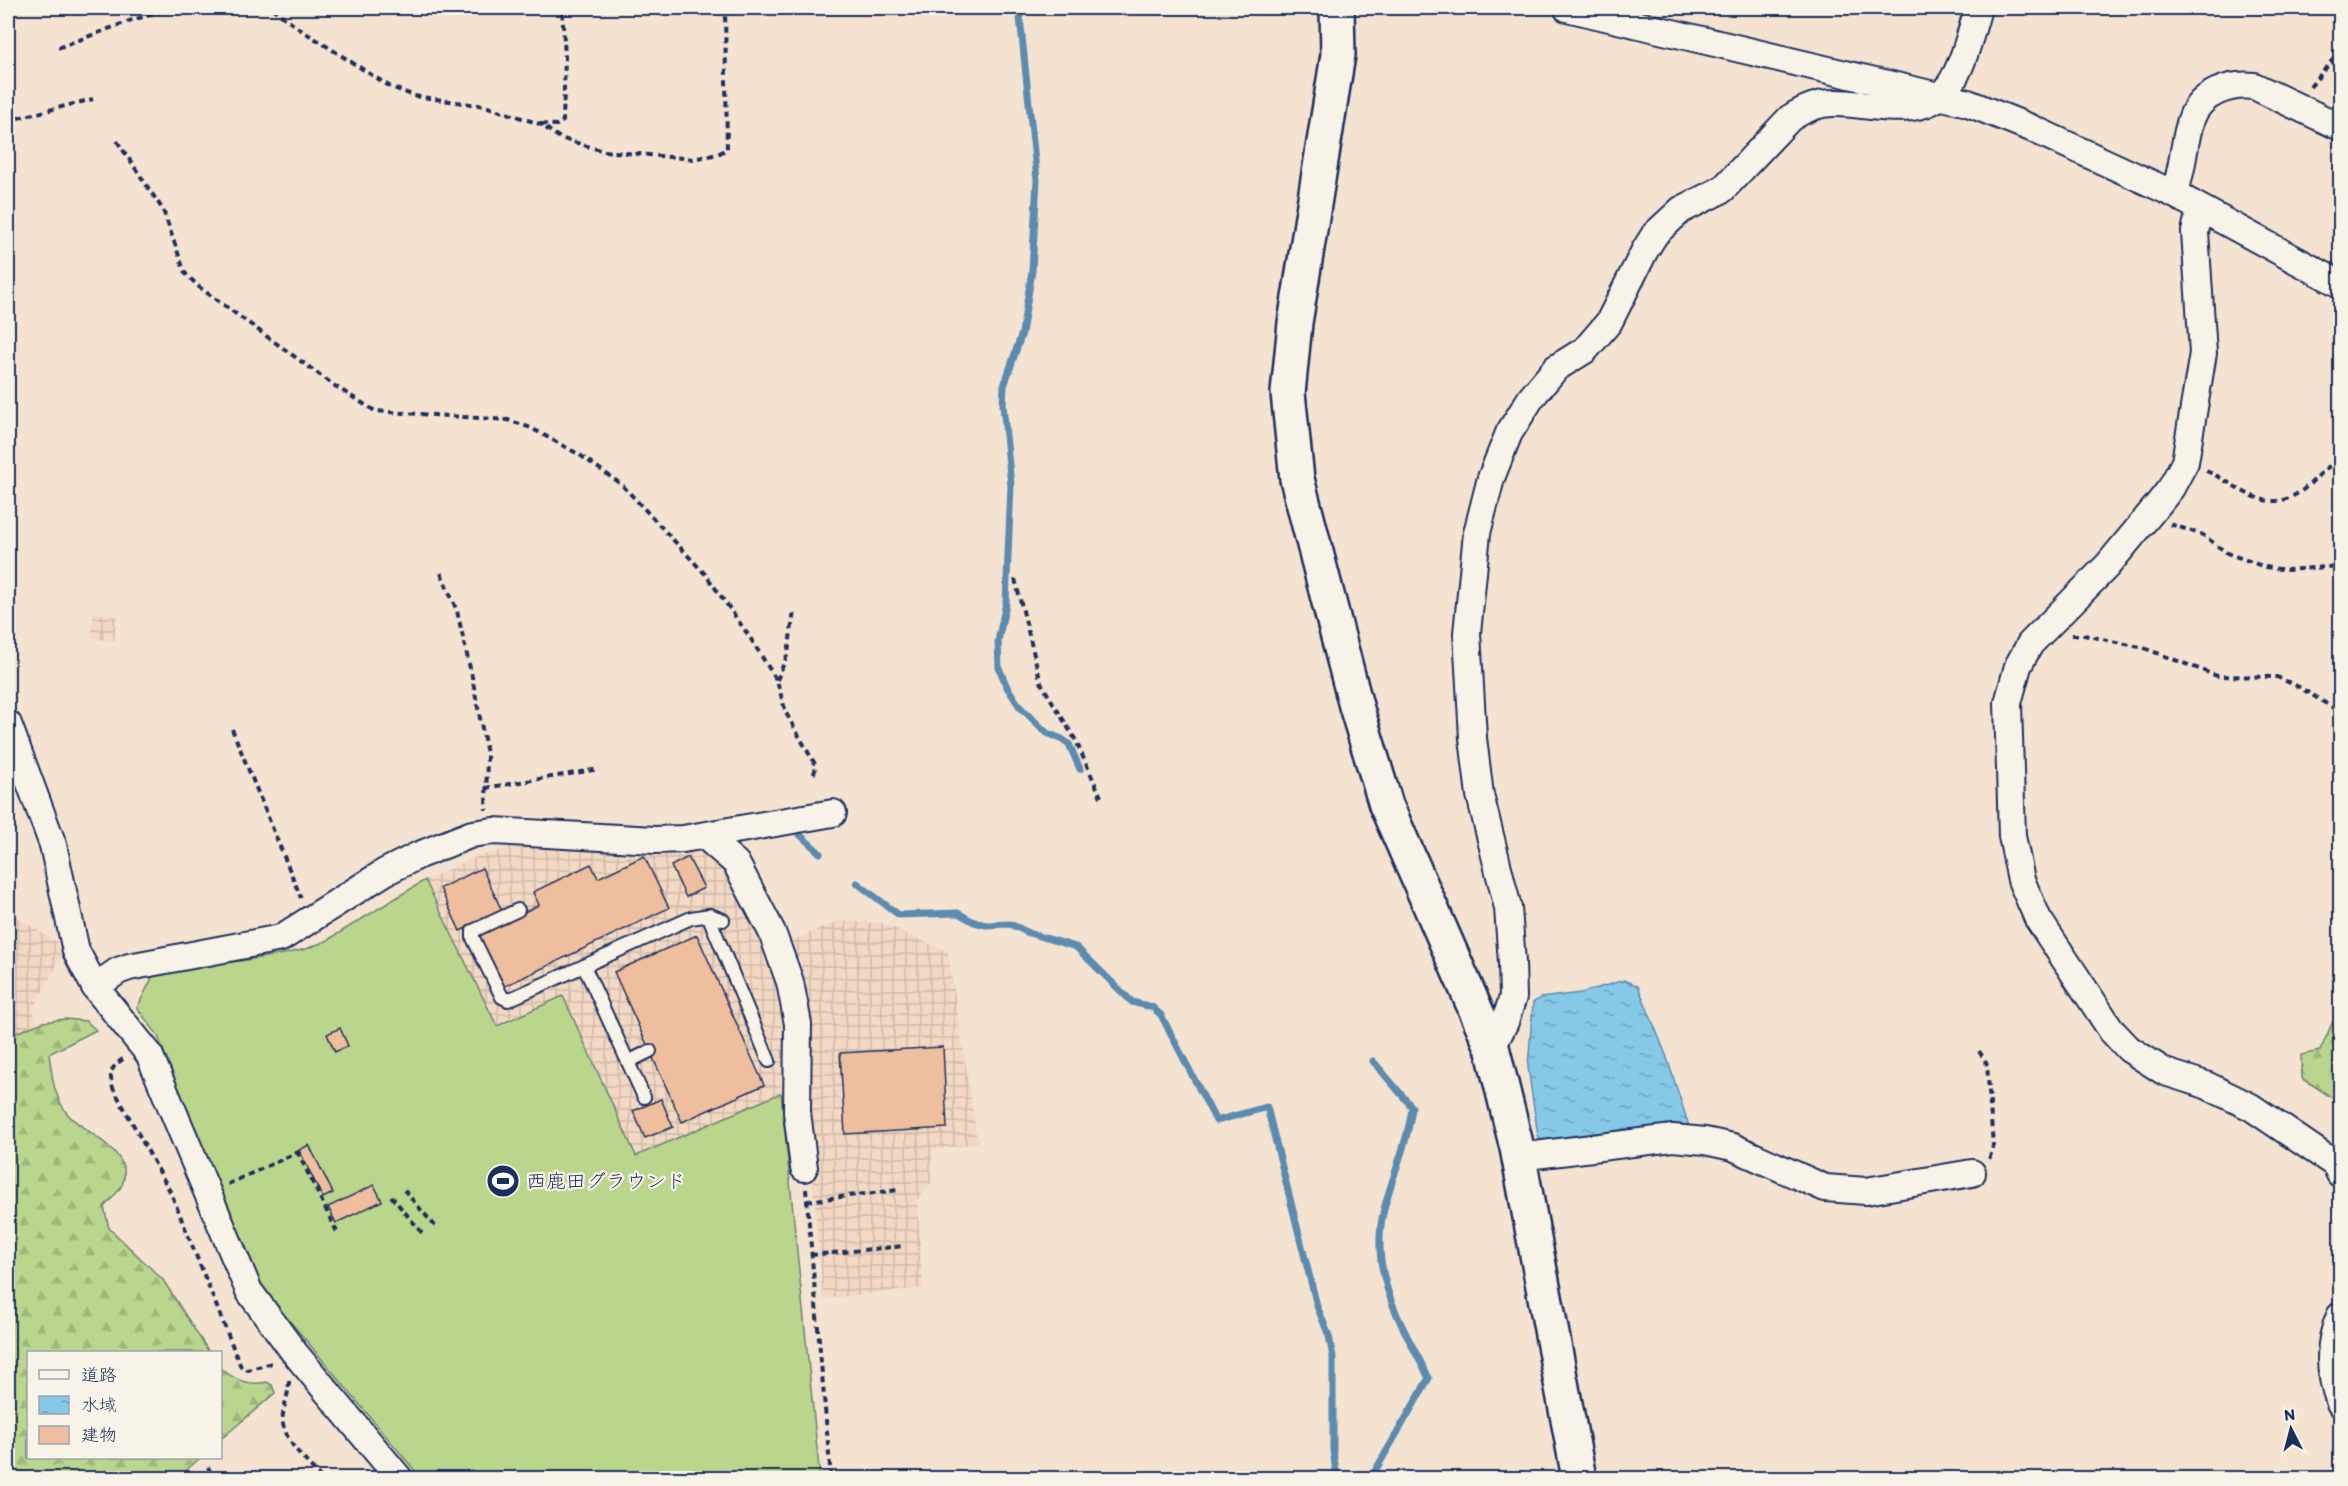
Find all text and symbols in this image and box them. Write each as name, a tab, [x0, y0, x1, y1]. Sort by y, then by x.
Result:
sports icon: 西鹿田グラウンド	[485, 1163, 521, 1199]
place label: 西鹿田グラウンド	[526, 1169, 686, 1193]
legend	[27, 1351, 222, 1459]
text: 道路	[81, 1364, 117, 1386]
text: 水域	[81, 1394, 117, 1416]
north arrow	[2261, 1399, 2321, 1459]
text: N	[2283, 1405, 2296, 1425]
text: 建物	[81, 1424, 117, 1446]

